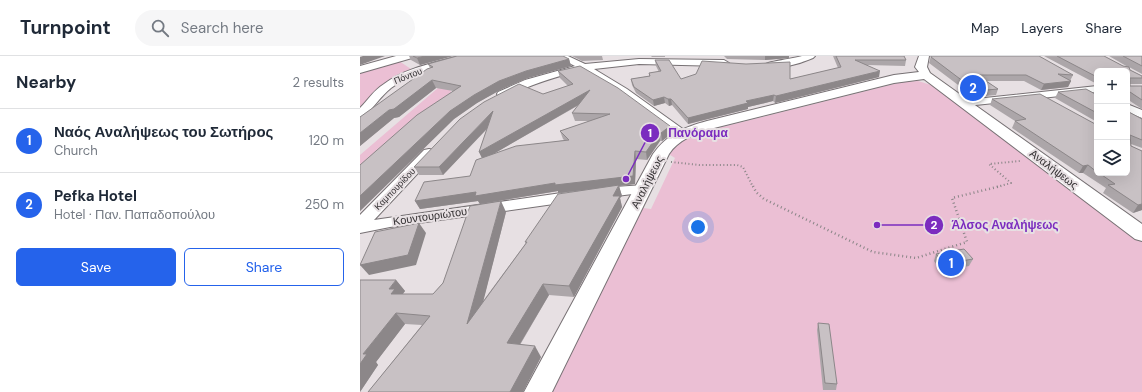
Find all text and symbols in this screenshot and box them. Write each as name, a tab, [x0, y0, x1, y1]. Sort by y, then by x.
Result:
search box	[135, 10, 415, 46]
text: Turnpoint	[20, 15, 111, 40]
icon: search	[149, 17, 171, 39]
text: Search here	[181, 18, 264, 38]
text: Map	[971, 19, 999, 37]
text: Layers	[1021, 19, 1063, 37]
text: Share	[1085, 19, 1122, 37]
street label: Πόντου	[392, 65, 424, 87]
map controls	[1094, 68, 1130, 176]
button: +	[1094, 68, 1130, 104]
text: Nearby	[16, 71, 76, 93]
pin: 2	[960, 73, 986, 103]
text: 2 results	[293, 74, 344, 91]
button: −	[1094, 104, 1130, 140]
callout: Πανόραμα	[640, 121, 736, 145]
text: Ναός Αναλήψεως του Σωτήρος	[54, 122, 273, 142]
text: 1	[648, 125, 652, 141]
text: Πανόραμα	[668, 125, 728, 141]
text: 1	[27, 132, 31, 149]
text: 120 m	[309, 132, 344, 149]
button: layers	[1094, 140, 1130, 176]
text: Church	[54, 142, 98, 159]
street label: Αναλήψεως	[1027, 146, 1081, 192]
street label: Αναλήψεως	[628, 153, 666, 211]
street label: Καμπουρίδου	[372, 165, 418, 213]
text: Pefka Hotel	[54, 186, 137, 206]
text: 2	[25, 196, 33, 213]
text: 250 m	[305, 196, 344, 213]
street label: Κουντουριώτου	[392, 204, 468, 228]
text: Hotel · Παν. Παπαδοπούλου	[54, 206, 215, 223]
callout: Άλσος Αναλήψεως	[924, 213, 1067, 237]
your location	[688, 217, 708, 237]
text: 2	[931, 217, 938, 233]
text: Άλσος Αναλήψεως	[951, 217, 1059, 233]
button: Save	[16, 248, 176, 286]
button: Share	[184, 248, 344, 286]
pin: 1	[938, 248, 964, 278]

